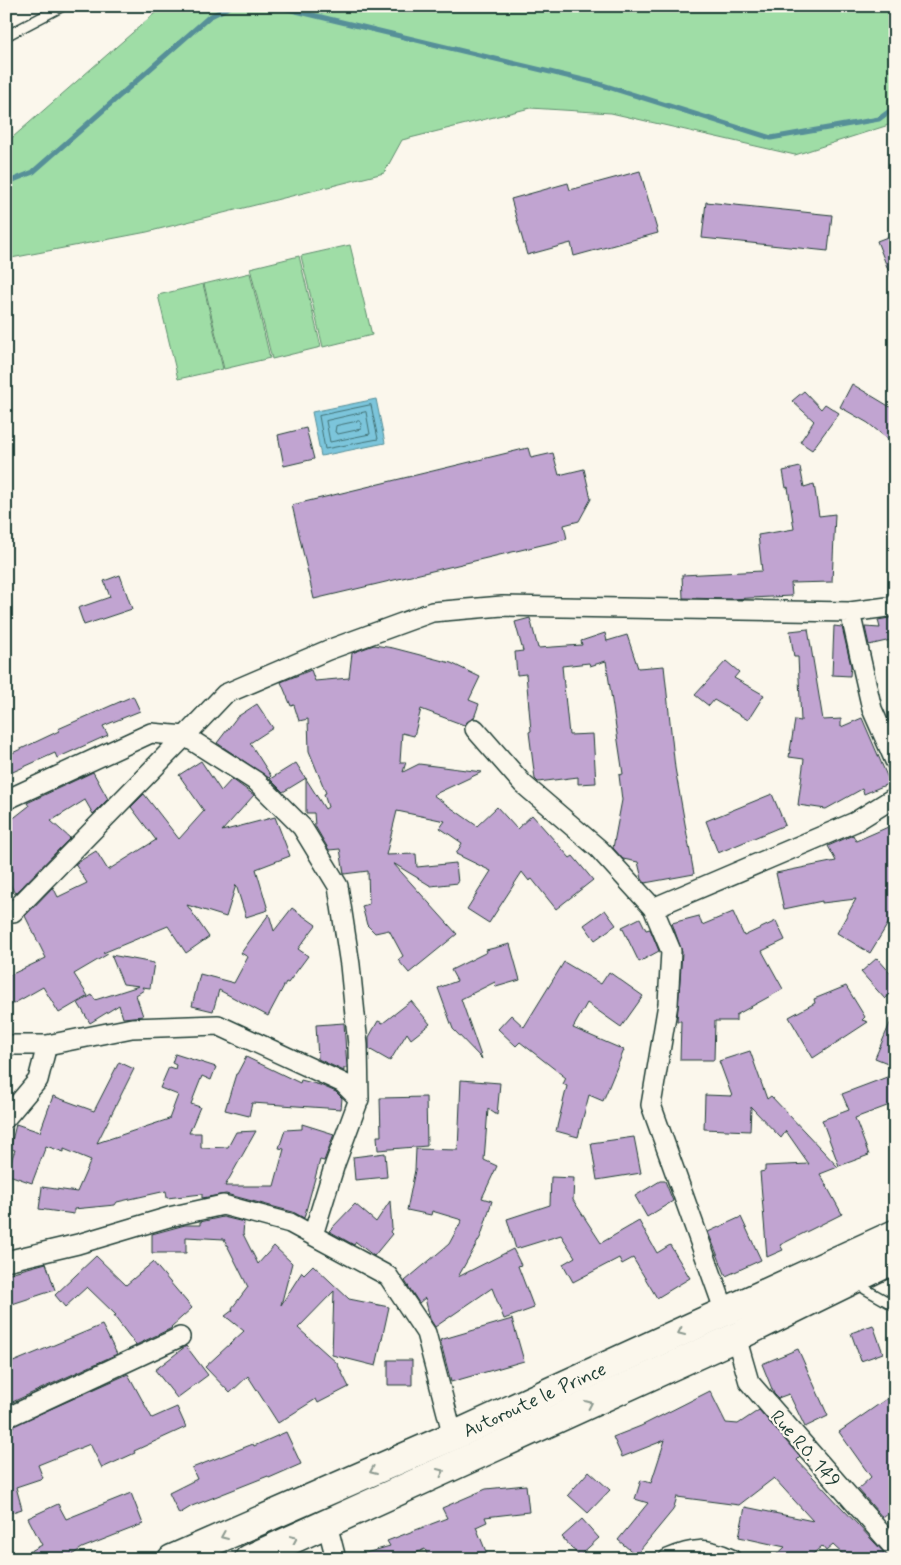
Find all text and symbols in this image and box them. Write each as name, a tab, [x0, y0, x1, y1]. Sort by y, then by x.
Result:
one-way arrow	[677, 1326, 686, 1337]
street label: Autoroute le Prince	[459, 1357, 610, 1444]
one-way arrow	[584, 1400, 593, 1410]
street label: Rue RO. 149	[764, 1405, 846, 1493]
one-way arrow	[369, 1465, 378, 1476]
one-way arrow	[436, 1467, 445, 1478]
one-way arrow	[220, 1529, 229, 1540]
one-way arrow	[289, 1535, 298, 1545]

